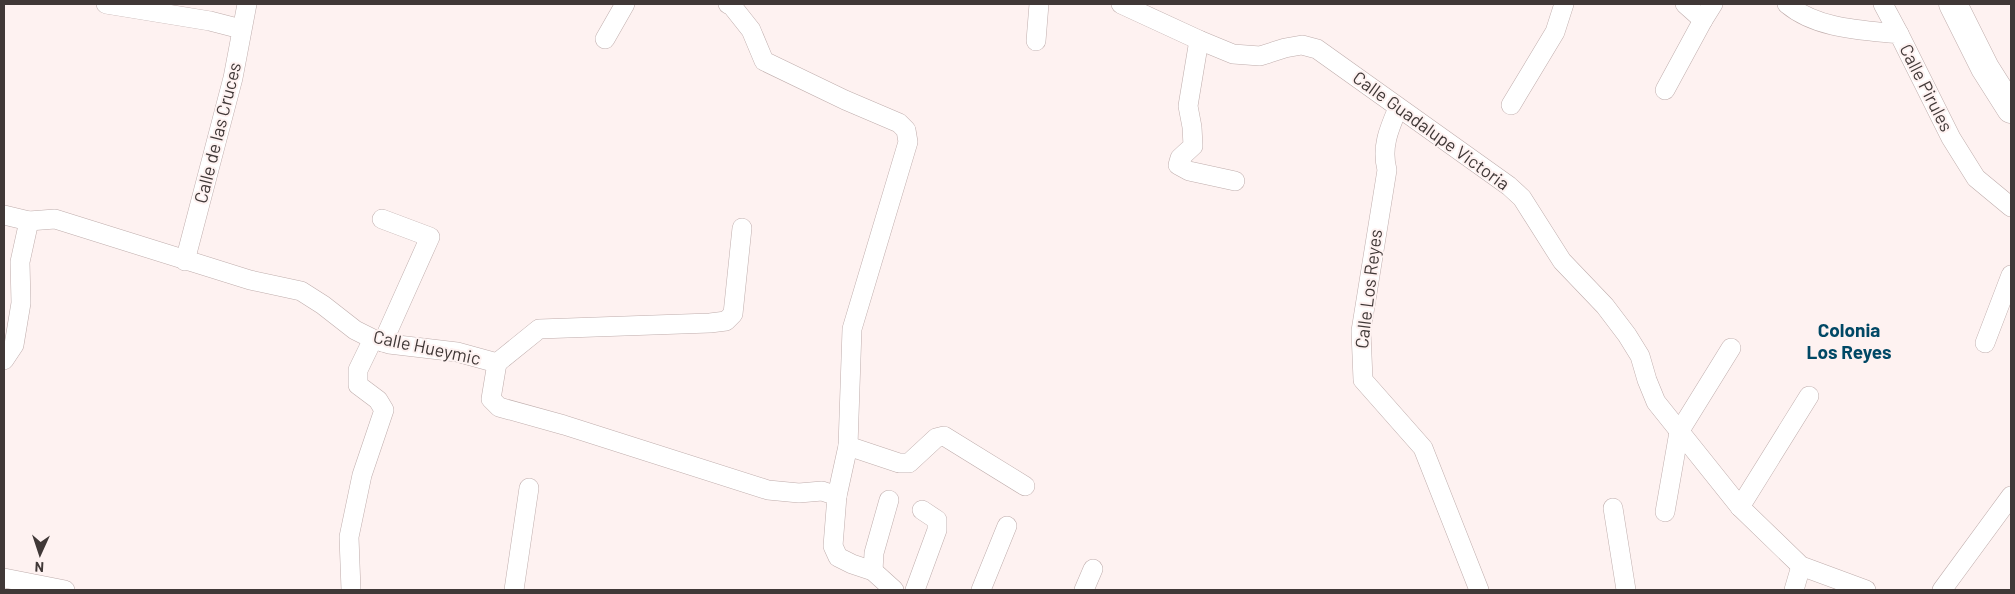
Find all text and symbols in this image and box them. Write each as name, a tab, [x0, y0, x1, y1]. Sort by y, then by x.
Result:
street label: Calle Pirules	[1895, 40, 1958, 135]
street label: Calle de las Cruces	[189, 60, 245, 206]
street label: Calle Guadalupe Victoria	[1349, 66, 1514, 194]
street label: Calle Los Reyes	[1350, 228, 1386, 350]
district label: Colonia Los Reyes	[1807, 318, 1891, 363]
street label: Calle Hueymic	[371, 325, 483, 369]
north arrow	[15, 529, 65, 579]
text: N	[34, 559, 44, 576]

